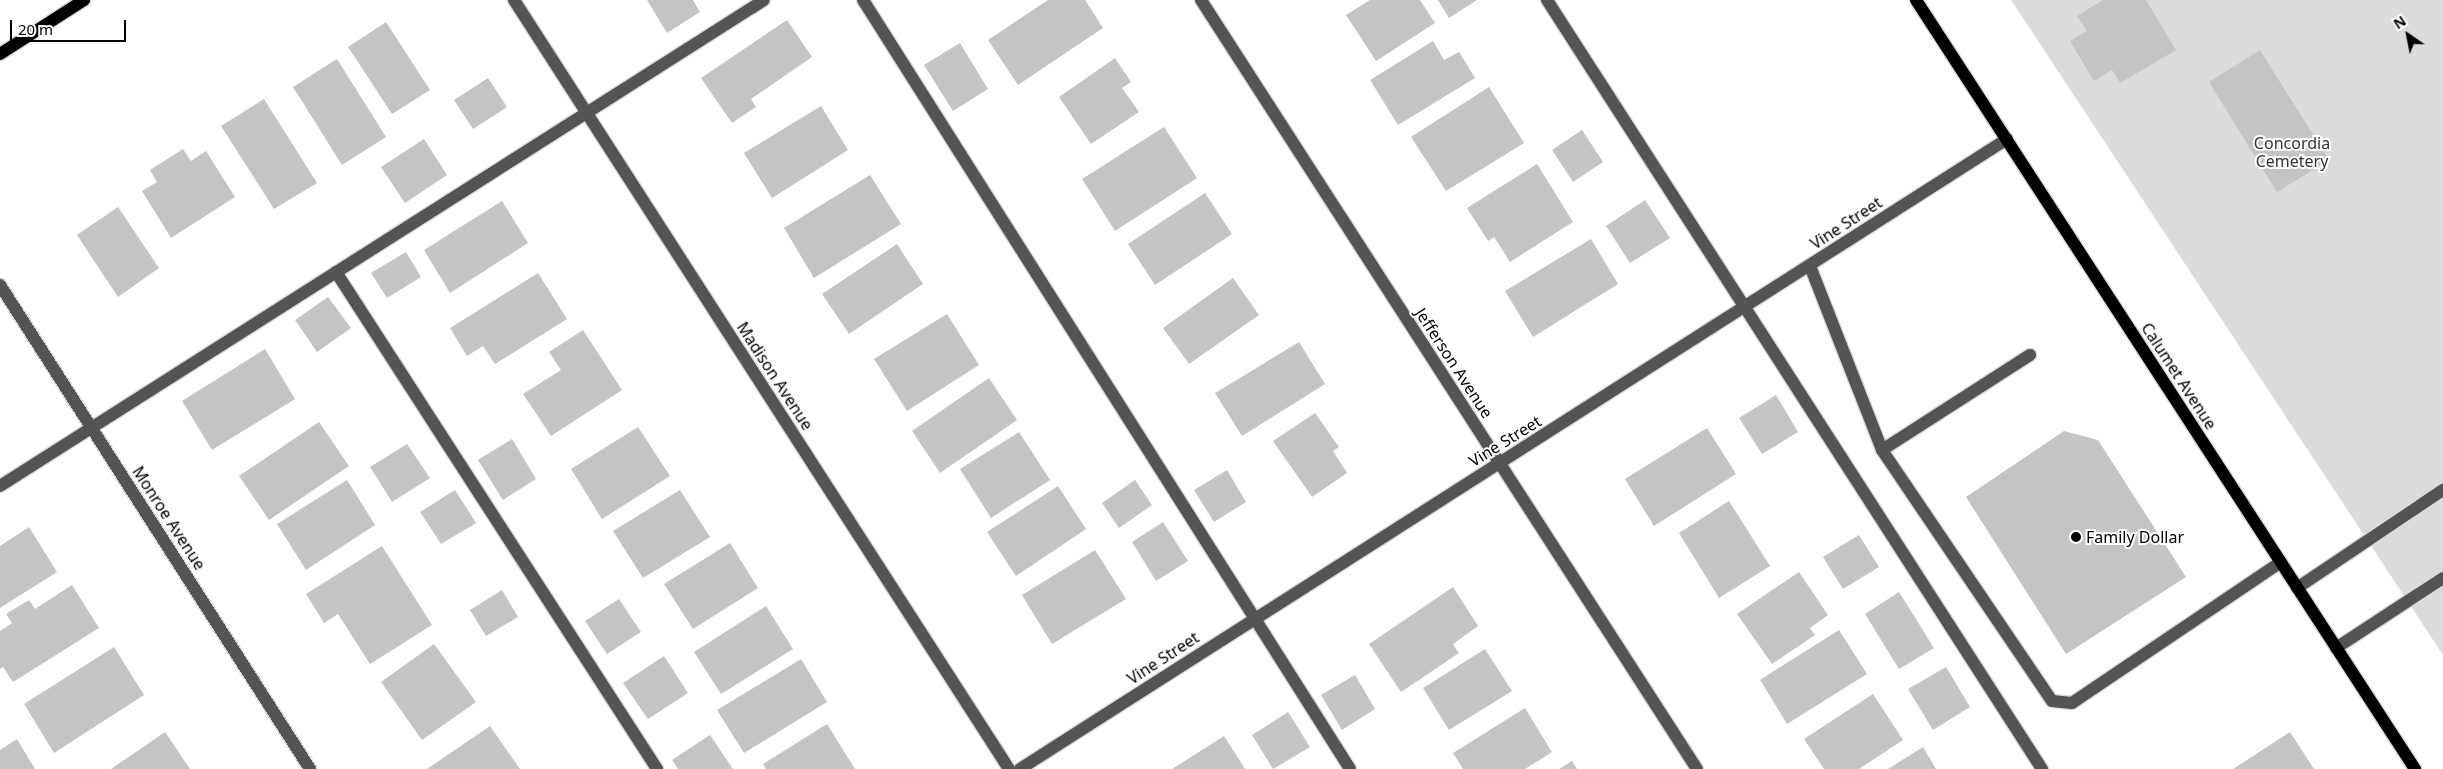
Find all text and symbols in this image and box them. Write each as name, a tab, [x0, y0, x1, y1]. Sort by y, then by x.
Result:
scale bar	[12, 10, 129, 42]
north arrow	[2383, 10, 2433, 60]
text: N	[2390, 11, 2410, 33]
text: 20 m	[18, 19, 53, 39]
park label: Concordia Cemetery	[2254, 133, 2330, 171]
street label: Vine Street	[1807, 193, 1885, 253]
street label: Jefferson Avenue	[1411, 304, 1497, 422]
street label: Madison Avenue	[733, 318, 817, 434]
street label: Calumet Avenue	[2137, 319, 2221, 433]
street label: Vine Street	[1465, 411, 1545, 471]
street label: Monroe Avenue	[128, 463, 210, 573]
place label: Family Dollar	[2086, 527, 2184, 547]
marker: Family Dollar	[2070, 531, 2082, 543]
street label: Vine Street	[1124, 628, 1202, 688]

